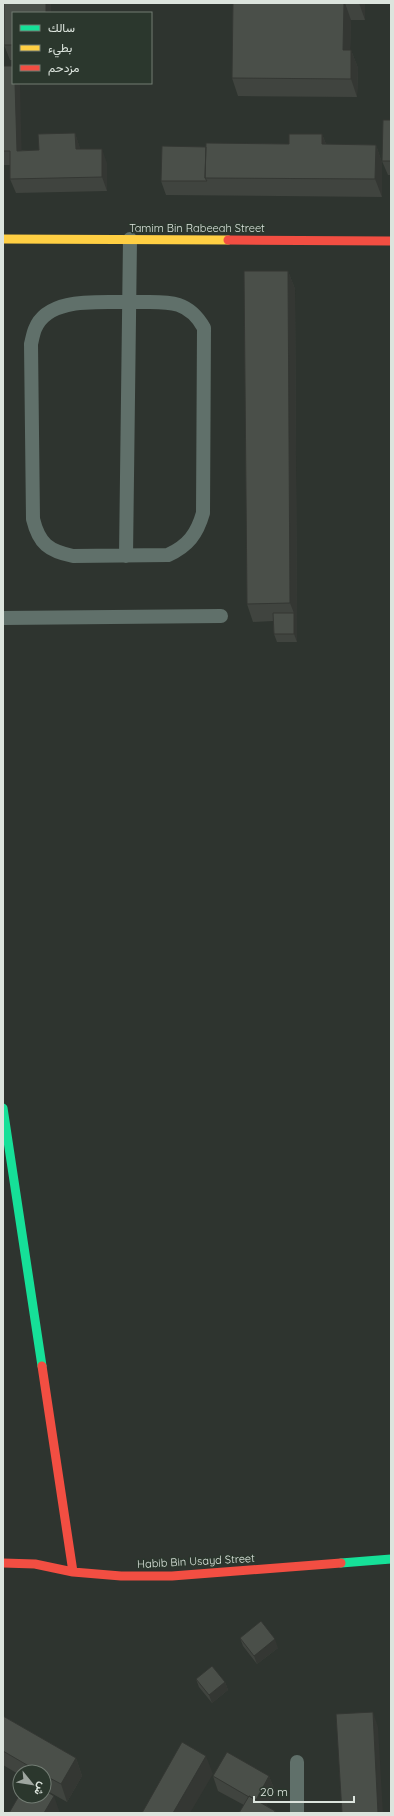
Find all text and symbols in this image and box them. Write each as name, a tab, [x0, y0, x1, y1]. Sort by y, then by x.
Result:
legend	[12, 12, 152, 84]
text: سالك	[48, 20, 75, 35]
text: بطيء	[48, 40, 72, 58]
text: مزدحم	[48, 60, 79, 76]
street label: Tamim Bin Rabeeah Street	[129, 221, 265, 235]
street label: Habib Bin Usayd Street	[137, 1551, 255, 1571]
north arrow	[12, 1764, 52, 1804]
scale bar	[254, 1778, 354, 1804]
text: ش	[31, 1780, 50, 1798]
text: 20 m	[260, 1784, 288, 1799]

